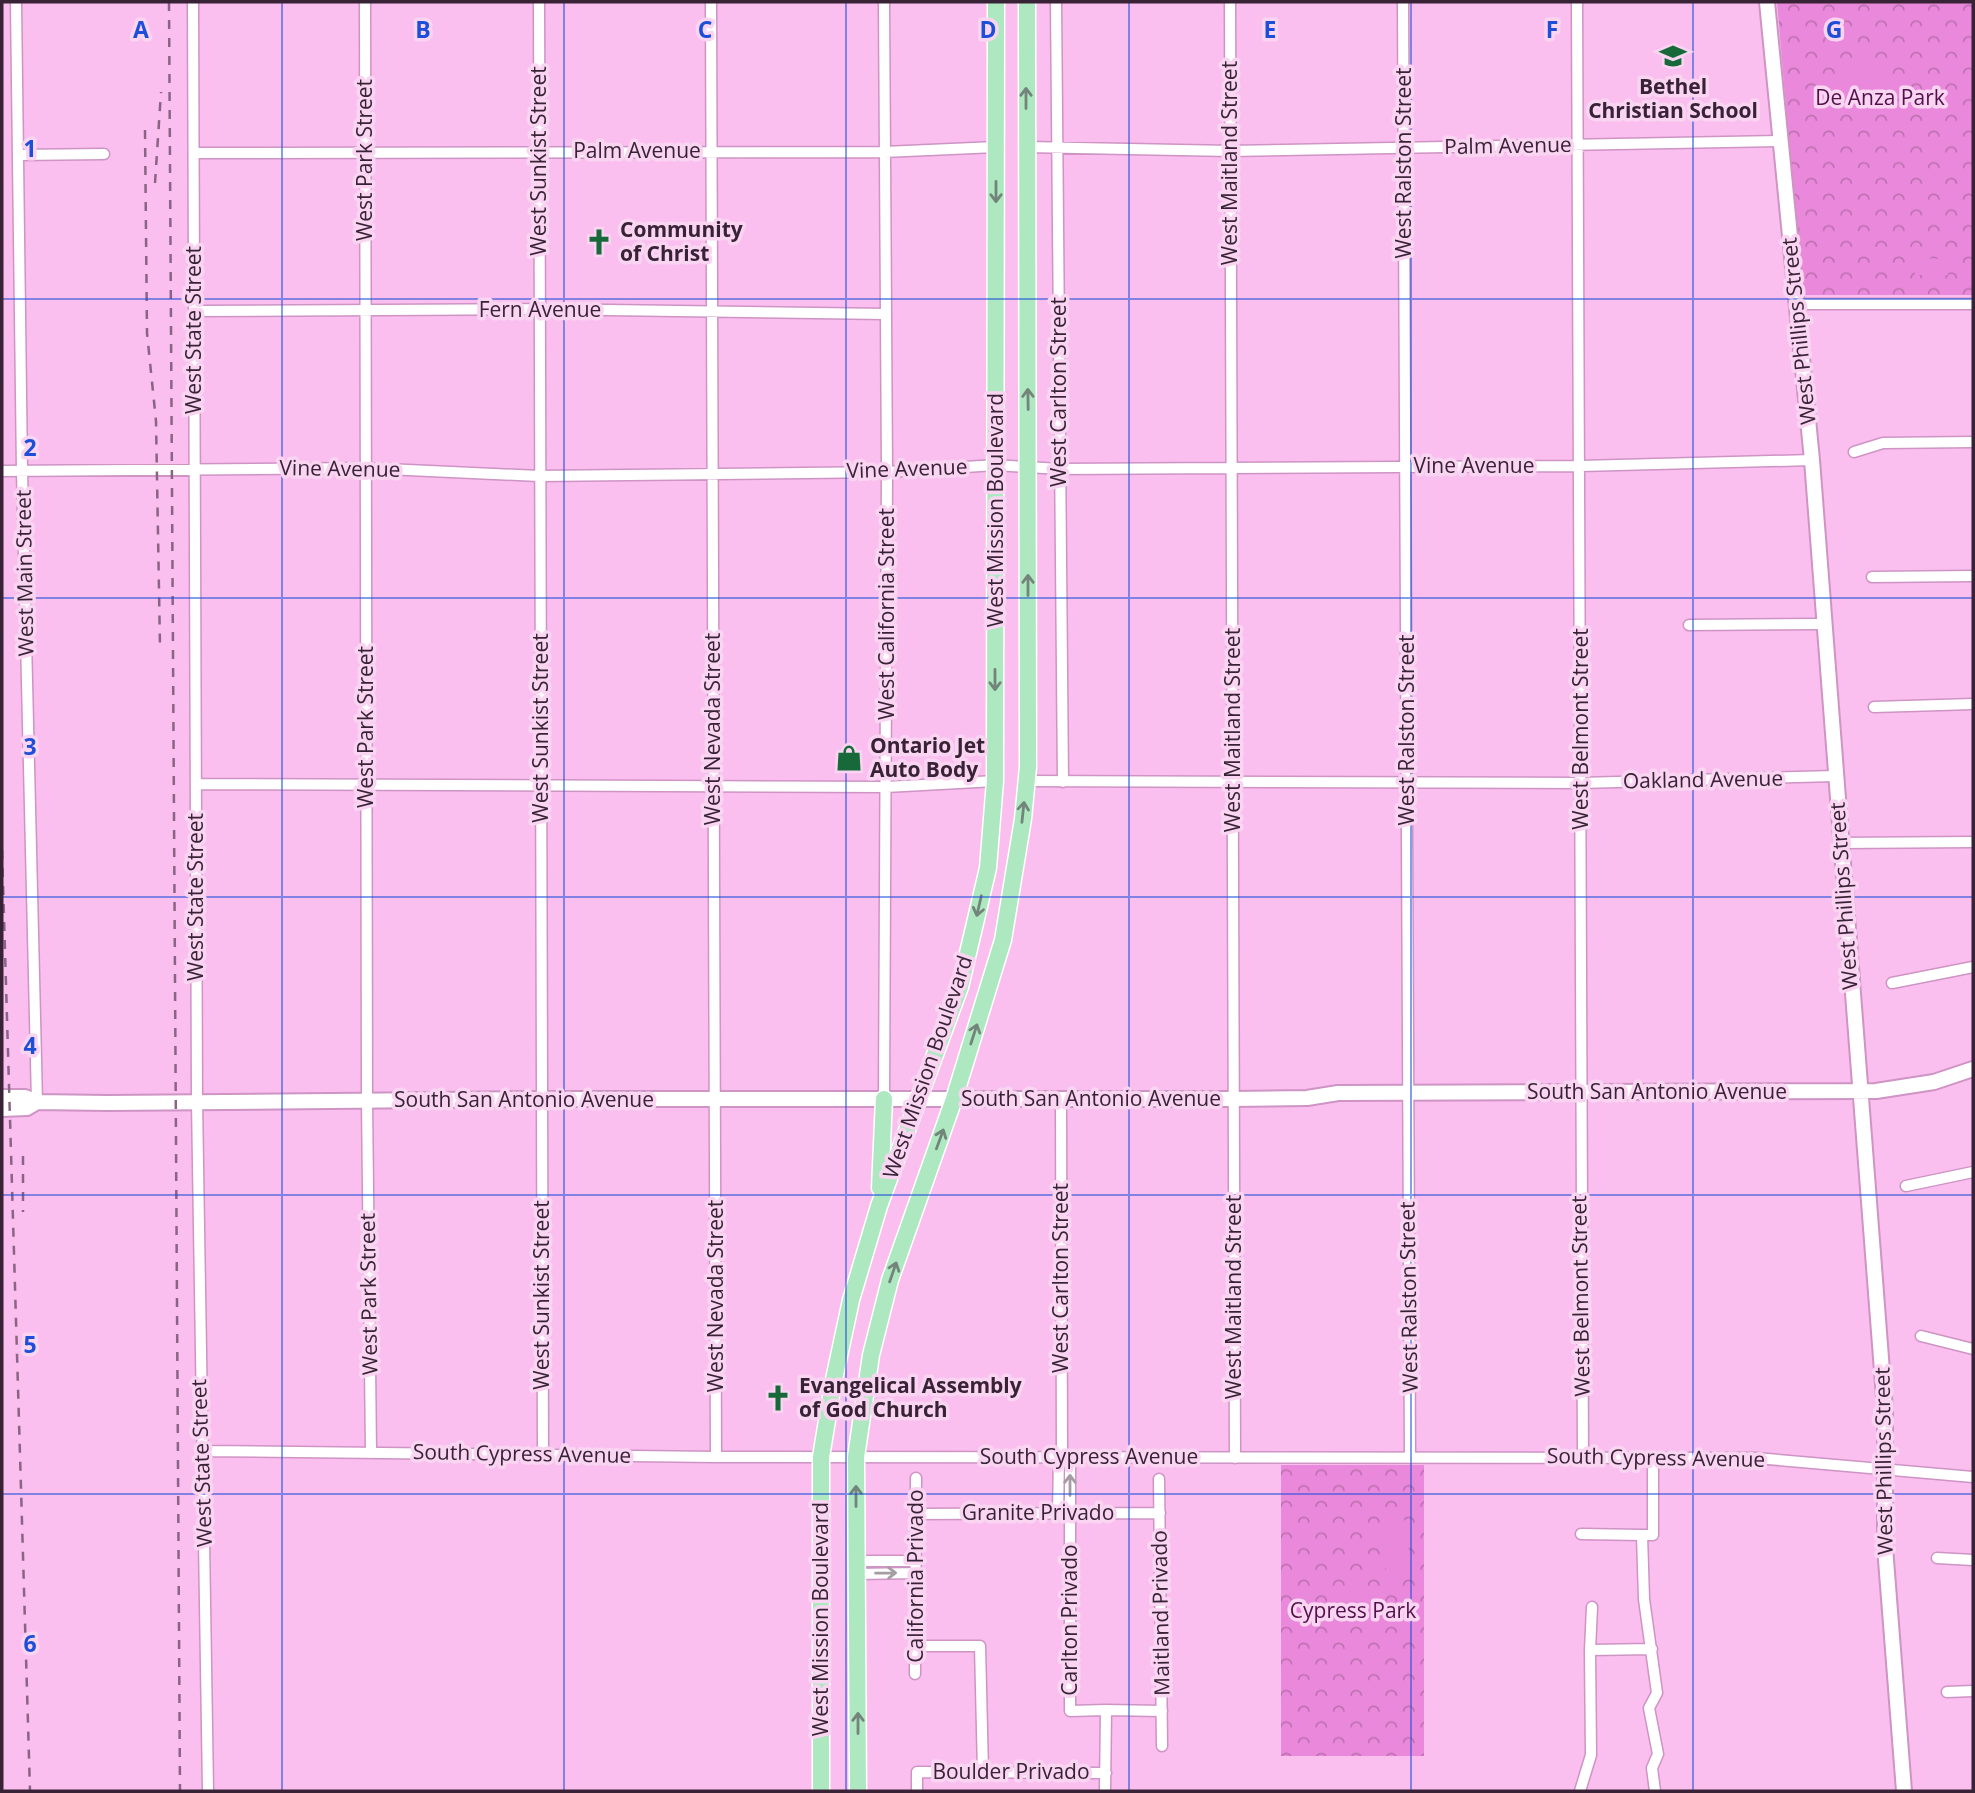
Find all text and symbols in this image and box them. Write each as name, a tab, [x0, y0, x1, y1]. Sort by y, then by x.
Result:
text: A	[133, 13, 149, 45]
text: B	[415, 13, 431, 45]
text: C	[698, 13, 712, 45]
text: D	[979, 13, 997, 45]
text: E	[1264, 13, 1276, 45]
text: F	[1546, 13, 1558, 45]
text: G	[1826, 13, 1842, 45]
school or university icon: Bethel Christian School	[1658, 41, 1688, 71]
street label: West Maitland Street	[1215, 61, 1243, 265]
street label: West Sunkist Street	[524, 66, 552, 256]
street label: West Ralston Street	[1389, 67, 1417, 259]
place label: Bethel Christian School	[1588, 72, 1758, 124]
street label: West Park Street	[350, 79, 378, 241]
park label: De Anza Park	[1815, 83, 1945, 111]
one-way arrow	[1019, 87, 1033, 110]
street label: Palm Avenue	[1444, 130, 1572, 160]
text: 1	[23, 132, 37, 164]
street label: Palm Avenue	[573, 136, 701, 164]
one-way arrow	[989, 181, 1003, 204]
place label: Community of Christ	[620, 215, 743, 267]
church icon: Community of Christ	[584, 227, 614, 257]
street label: West Phillips Street	[1774, 236, 1822, 426]
street label: West State Street	[179, 246, 207, 414]
street label: Fern Avenue	[479, 295, 601, 323]
street label: West Carlton Street	[1044, 297, 1072, 487]
one-way arrow	[1021, 388, 1035, 411]
street label: West Mission Boulevard	[981, 393, 1009, 627]
text: 2	[23, 431, 37, 463]
street label: Vine Avenue	[1413, 451, 1535, 479]
street label: Vine Avenue	[846, 452, 968, 484]
street label: Vine Avenue	[279, 453, 401, 483]
street label: West Main Street	[9, 489, 39, 657]
street label: West California Street	[872, 508, 900, 720]
one-way arrow	[1021, 574, 1035, 597]
street label: West Maitland Street	[1218, 628, 1246, 832]
street label: West Belmont Street	[1566, 628, 1594, 830]
street label: West Sunkist Street	[526, 633, 554, 823]
street label: West Nevada Street	[698, 633, 726, 825]
street label: West Ralston Street	[1392, 634, 1420, 826]
street label: West Park Street	[351, 646, 379, 808]
one-way arrow	[988, 668, 1002, 691]
text: 3	[23, 730, 37, 762]
place label: Ontario Jet Auto Body	[870, 731, 985, 783]
shop icon: Ontario Jet Auto Body	[834, 743, 864, 773]
street label: Oakland Avenue	[1623, 764, 1783, 794]
street label: West Phillips Street	[1822, 801, 1864, 991]
one-way arrow	[1017, 802, 1030, 824]
street label: West State Street	[181, 813, 209, 981]
one-way arrow	[972, 894, 985, 917]
street label: West Mission Boulevard	[876, 951, 978, 1182]
one-way arrow	[968, 1023, 981, 1045]
text: 4	[23, 1029, 37, 1061]
street label: South San Antonio Avenue	[1527, 1077, 1787, 1105]
street label: South San Antonio Avenue	[961, 1084, 1221, 1112]
street label: South San Antonio Avenue	[394, 1085, 654, 1113]
one-way arrow	[934, 1128, 947, 1150]
street label: West Carlton Street	[1046, 1183, 1074, 1373]
street label: West Maitland Street	[1219, 1195, 1247, 1399]
street label: West Belmont Street	[1564, 1195, 1596, 1397]
street label: West Sunkist Street	[527, 1200, 555, 1390]
street label: West Nevada Street	[701, 1200, 729, 1392]
street label: West Ralston Street	[1392, 1201, 1424, 1393]
street label: West Park Street	[353, 1213, 383, 1375]
one-way arrow	[887, 1261, 900, 1283]
text: 5	[23, 1328, 37, 1360]
street label: West Phillips Street	[1867, 1367, 1899, 1555]
place label: Evangelical Assembly of God Church	[799, 1371, 1022, 1423]
street label: West State Street	[184, 1379, 218, 1548]
church icon: Evangelical Assembly of God Church	[763, 1383, 793, 1413]
street label: South Cypress Avenue	[413, 1437, 631, 1469]
street label: South Cypress Avenue	[1547, 1441, 1765, 1473]
street label: South Cypress Avenue	[980, 1442, 1198, 1470]
one-way arrow	[1063, 1473, 1077, 1496]
one-way arrow	[849, 1484, 863, 1507]
street label: California Privado	[901, 1489, 929, 1663]
street label: Granite Privado	[962, 1498, 1114, 1526]
street label: West Mission Boulevard	[806, 1502, 834, 1736]
street label: Maitland Privado	[1145, 1530, 1175, 1696]
street label: Carlton Privado	[1055, 1544, 1083, 1696]
one-way arrow	[874, 1566, 897, 1580]
park label: Cypress Park	[1290, 1596, 1416, 1624]
text: 6	[23, 1627, 37, 1659]
one-way arrow	[851, 1712, 865, 1735]
street label: Boulder Privado	[932, 1757, 1090, 1785]

